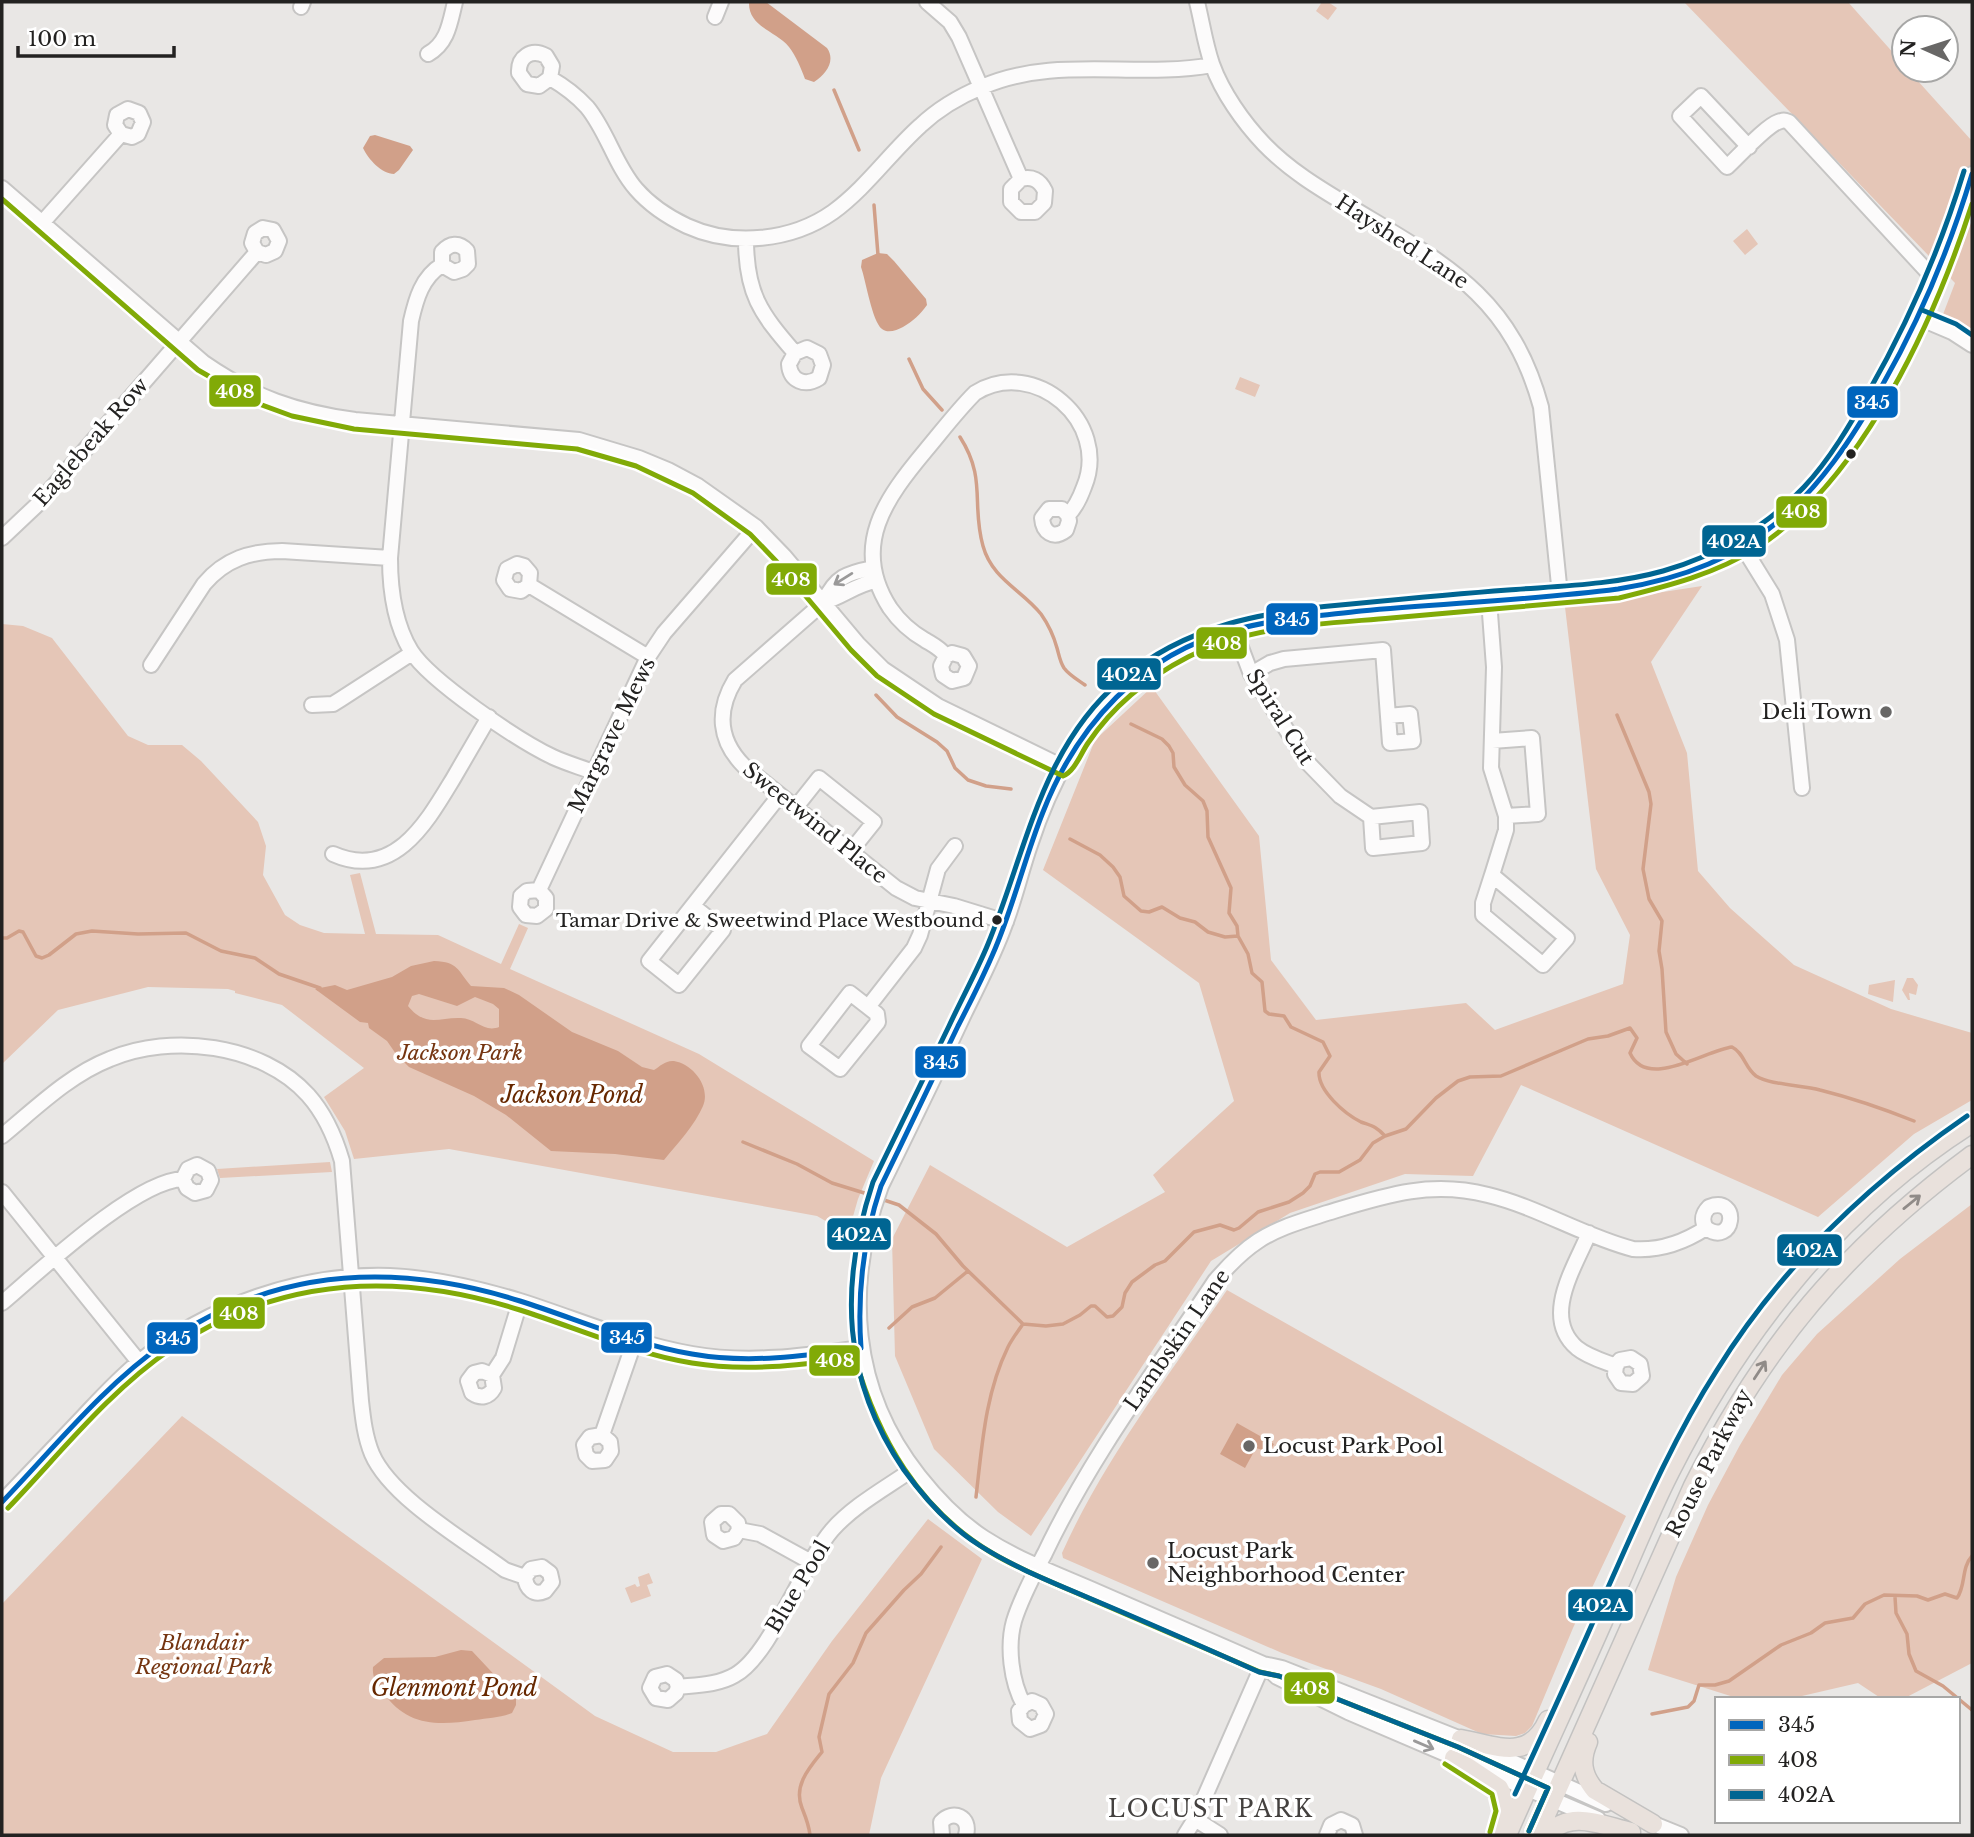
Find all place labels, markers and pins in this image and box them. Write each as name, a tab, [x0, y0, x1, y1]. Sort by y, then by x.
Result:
unlabelled marker	[1844, 447, 1858, 461]
place label: Deli Town	[1762, 699, 1872, 725]
marker: Deli Town	[1878, 704, 1894, 720]
place label: Tamar Drive & Sweetwind Place Westbound	[556, 909, 984, 932]
marker: Tamar Drive & Sweetwind Place Westbound	[990, 913, 1004, 927]
place label: Locust Park Pool	[1263, 1433, 1444, 1459]
marker: Locust Park Pool	[1241, 1438, 1257, 1454]
place label: Locust Park Neighborhood Center	[1167, 1538, 1405, 1588]
marker: Locust Park Neighborhood Center	[1145, 1555, 1161, 1571]

